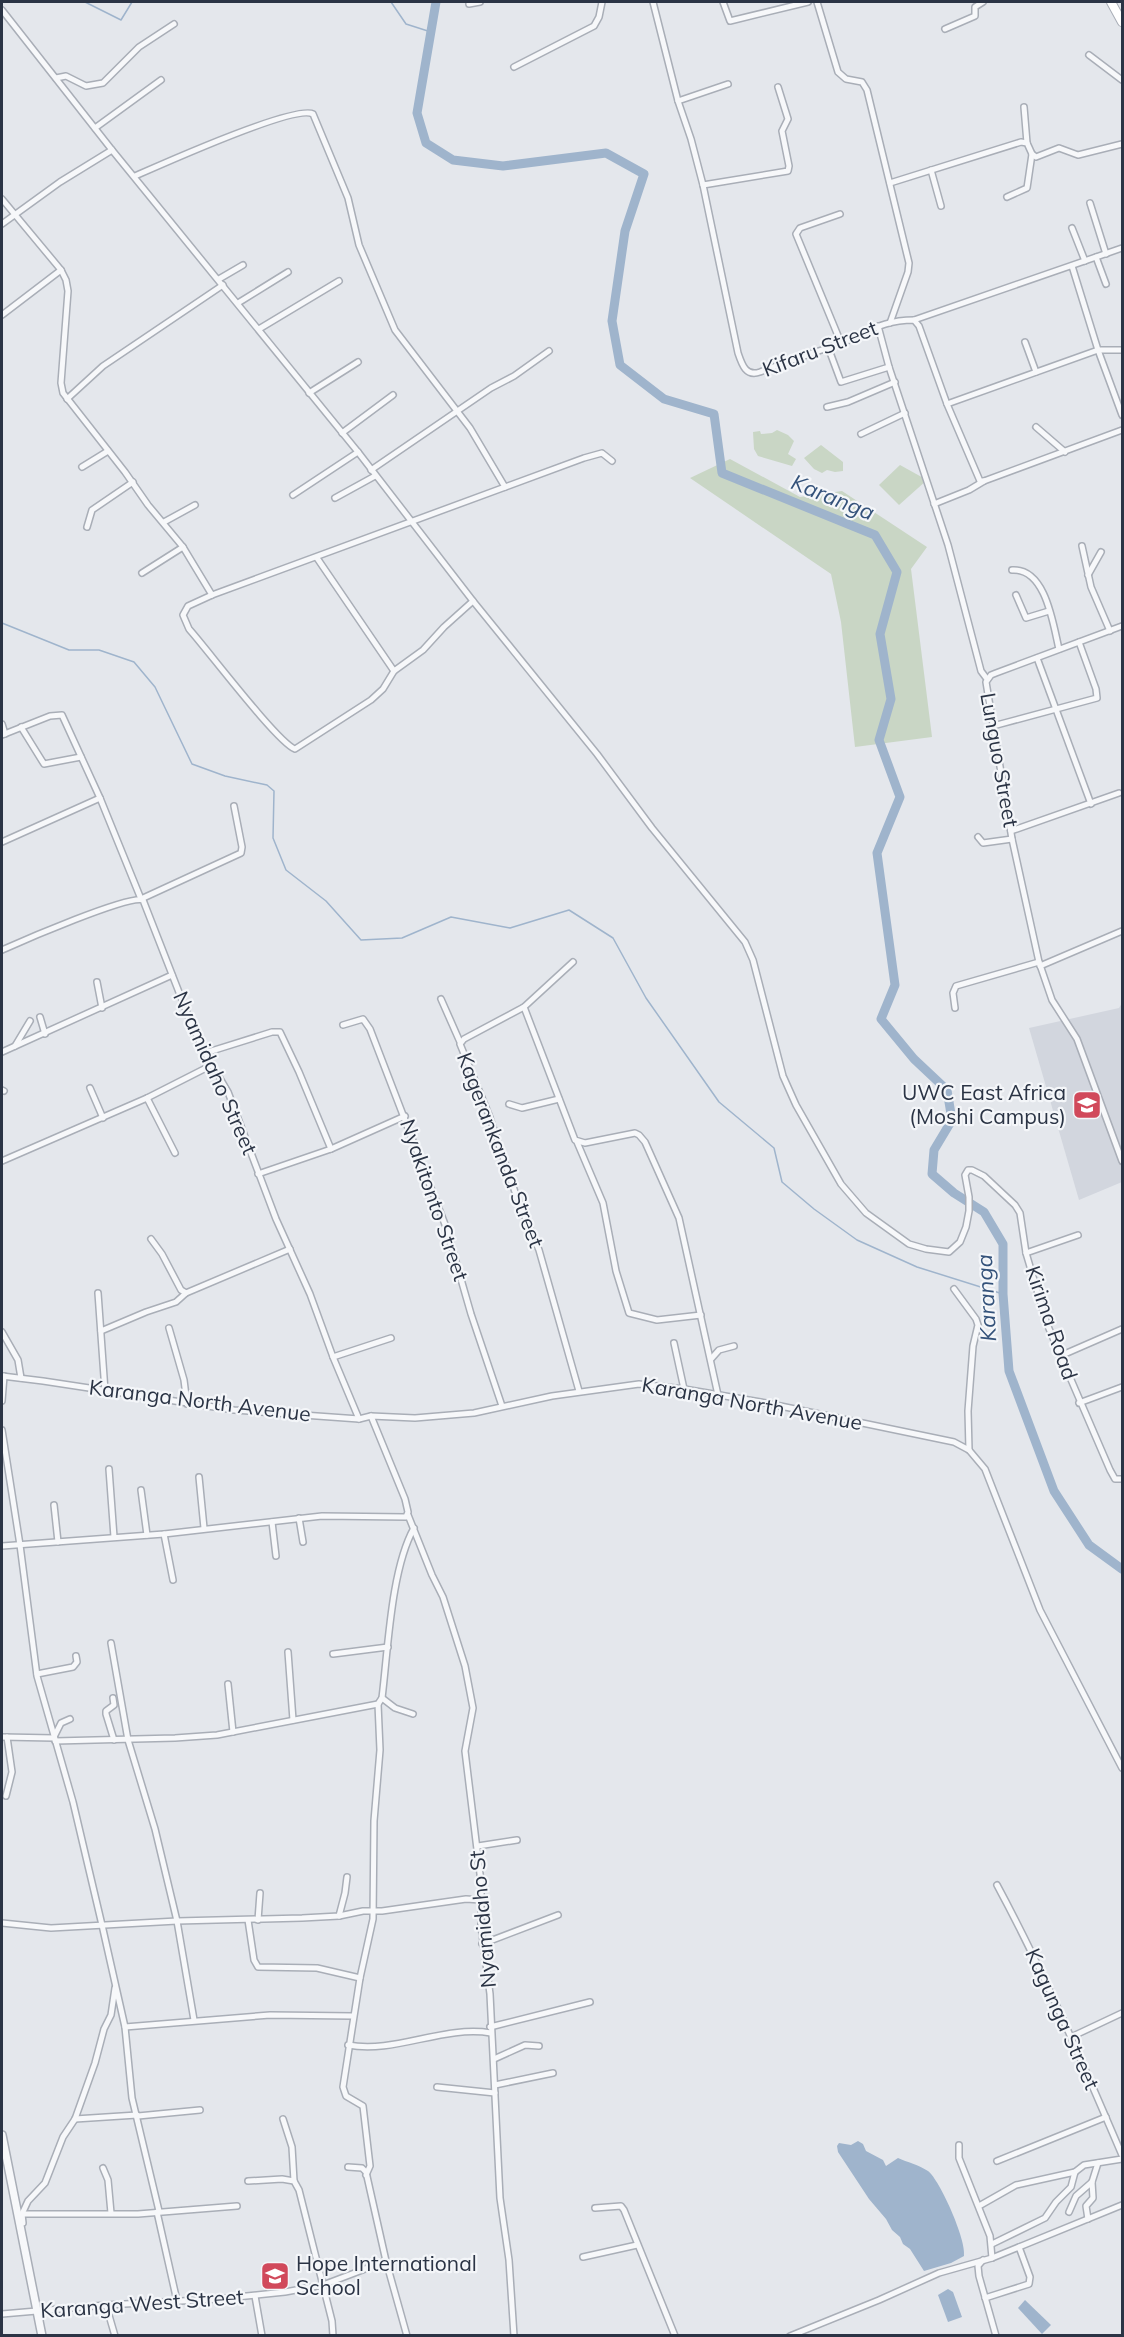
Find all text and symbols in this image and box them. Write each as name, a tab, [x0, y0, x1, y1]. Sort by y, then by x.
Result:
street label: Kifaru Street	[758, 314, 881, 382]
water label: Karanga	[787, 468, 879, 526]
street label: Lunguo Street	[975, 691, 1025, 829]
street label: Nyamidaho Street	[168, 987, 264, 1158]
street label: Kagerankanda Street	[452, 1048, 550, 1251]
place label: UWC East Africa (Moshi Campus)	[902, 1079, 1066, 1129]
school or university icon: UWC East Africa (Moshi Campus)	[1071, 1089, 1103, 1121]
street label: Nyakitonto Street	[395, 1115, 475, 1284]
water label: Karanga	[970, 1254, 1002, 1342]
street label: Kirima Road	[1020, 1262, 1084, 1383]
street label: Karanga North Avenue	[640, 1371, 864, 1435]
street label: Karanga North Avenue	[88, 1374, 312, 1427]
street label: Nyamidaho St	[463, 1849, 501, 1989]
street label: Kagunga Street	[1020, 1944, 1106, 2093]
place label: Hope International School	[296, 2250, 477, 2300]
school or university icon: Hope International School	[259, 2260, 291, 2292]
street label: Karanga West Street	[39, 2283, 245, 2323]

